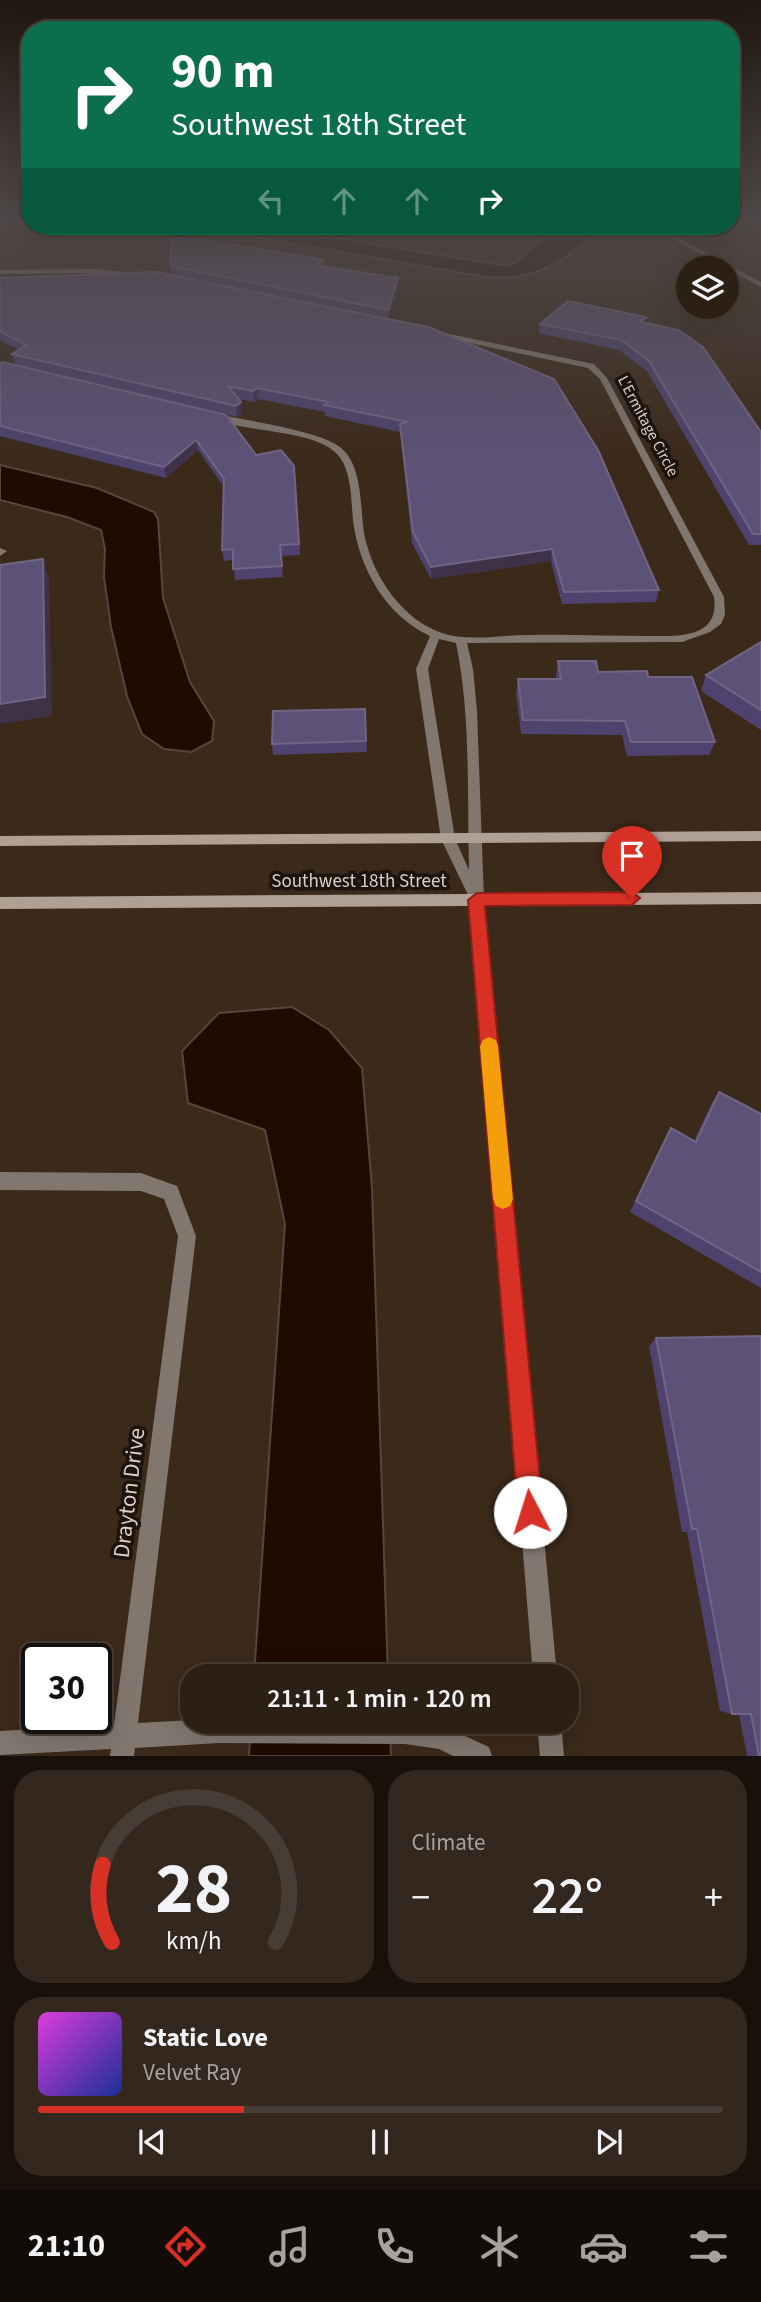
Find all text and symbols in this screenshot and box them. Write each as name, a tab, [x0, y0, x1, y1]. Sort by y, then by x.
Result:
text: 90 m	[171, 37, 275, 107]
icon: right	[56, 49, 147, 140]
text: Southwest 18th Street	[171, 102, 466, 148]
icon: left	[252, 182, 290, 220]
icon: ahead	[325, 182, 363, 220]
icon: ahead	[398, 182, 436, 220]
icon: right	[471, 182, 509, 220]
map controls	[676, 256, 739, 319]
button: layers	[676, 256, 739, 319]
street label: L'Ermitage Circle	[612, 372, 684, 480]
pin	[602, 826, 662, 898]
icon: arrive	[613, 837, 651, 875]
street label: Southwest 18th Street	[271, 868, 447, 895]
street label: Drayton Drive	[105, 1426, 153, 1560]
position arrow	[493, 1475, 567, 1549]
speed limit sign: 30	[21, 1643, 112, 1734]
text: 21:11 · 1 min · 120 m	[267, 1680, 492, 1717]
text: Climate	[412, 1826, 485, 1859]
text: 28	[155, 1838, 232, 1942]
text: 22°	[532, 1860, 603, 1934]
text: −	[412, 1871, 430, 1925]
text: +	[704, 1871, 723, 1925]
text: km/h	[166, 1923, 222, 1959]
text: Static Love	[143, 2019, 268, 2056]
text: Velvet Ray	[143, 2056, 241, 2089]
icon: previous	[133, 2123, 171, 2161]
icon: pause	[361, 2123, 399, 2161]
icon: next	[590, 2123, 628, 2161]
icon: directions	[161, 2222, 210, 2271]
icon: music	[265, 2222, 314, 2271]
icon: phone	[370, 2222, 419, 2271]
icon: climate	[475, 2222, 524, 2271]
icon: car	[579, 2222, 628, 2271]
icon: filters	[684, 2222, 733, 2271]
text: 21:10	[28, 2223, 105, 2269]

